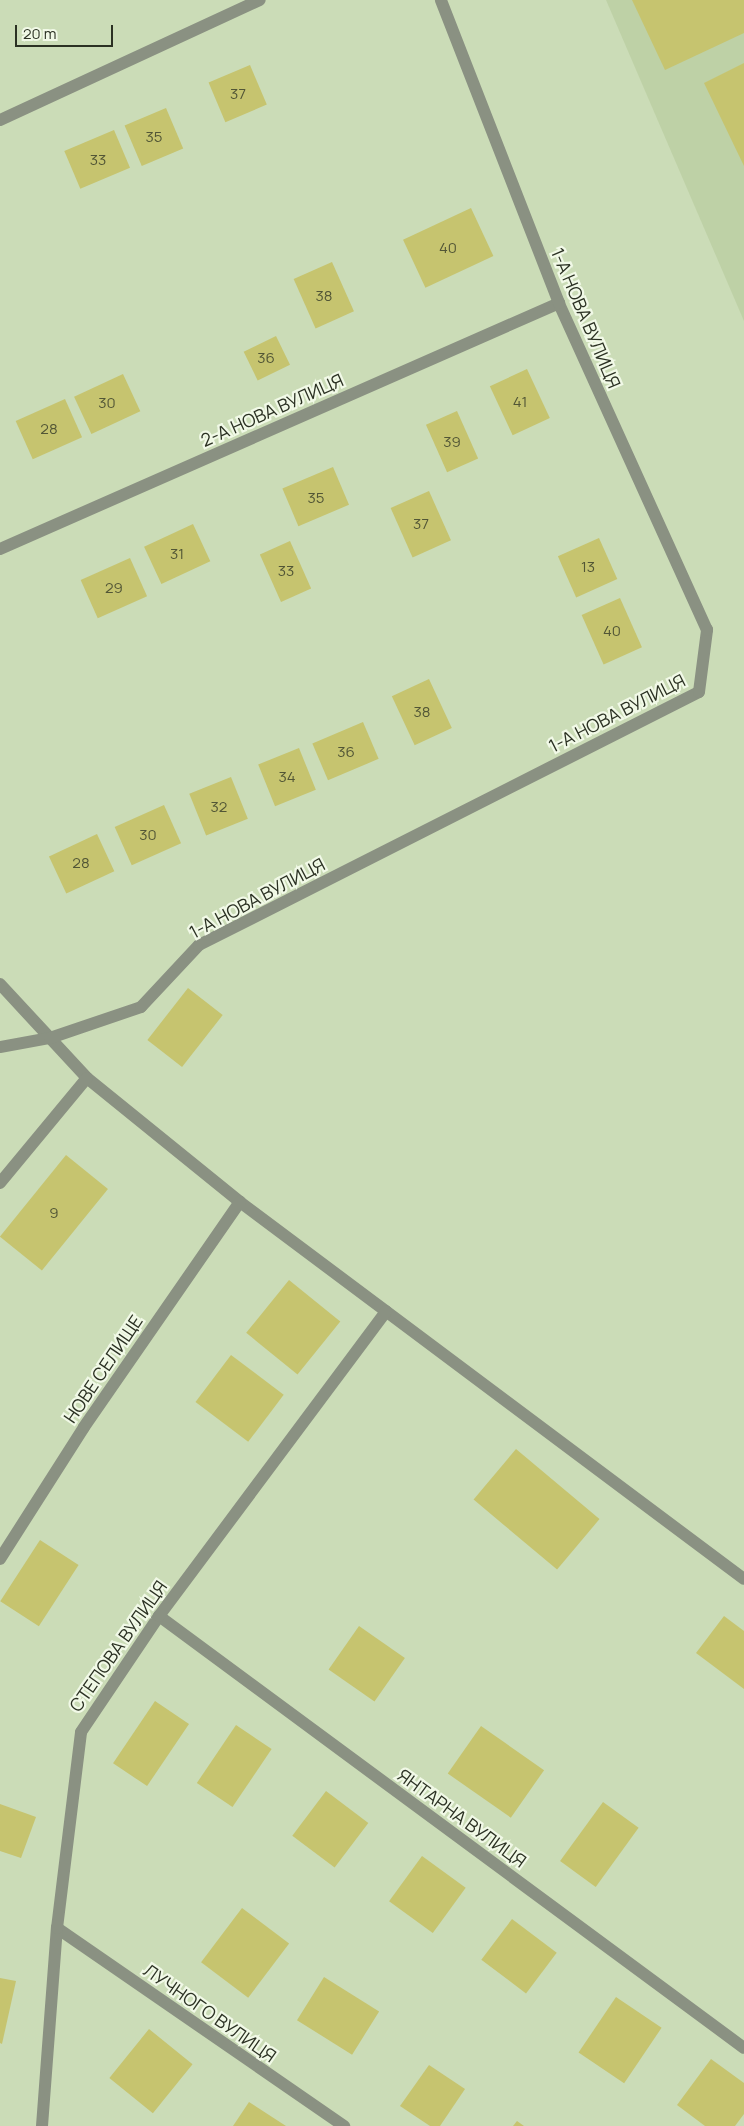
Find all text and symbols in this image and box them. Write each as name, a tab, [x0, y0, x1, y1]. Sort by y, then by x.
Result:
scale bar	[18, 15, 115, 47]
text: 20 m	[23, 23, 56, 44]
house number: 37	[230, 85, 246, 103]
house number: 35	[146, 128, 162, 146]
house number: 33	[90, 151, 106, 169]
house number: 40	[439, 239, 457, 257]
street label: 1-А НОВА ВУЛИЦЯ	[547, 245, 625, 391]
house number: 38	[315, 287, 333, 305]
house number: 36	[257, 349, 275, 367]
street label: 2-А НОВА ВУЛИЦЯ	[198, 369, 346, 451]
house number: 41	[513, 393, 527, 411]
house number: 30	[98, 394, 116, 412]
house number: 28	[40, 420, 58, 438]
house number: 39	[443, 433, 461, 451]
house number: 35	[308, 489, 324, 507]
house number: 37	[413, 515, 429, 533]
house number: 31	[170, 545, 184, 563]
house number: 13	[581, 558, 595, 576]
house number: 33	[278, 562, 294, 580]
house number: 29	[105, 579, 123, 597]
house number: 40	[603, 622, 621, 640]
street label: 1-А НОВА ВУЛИЦЯ	[545, 669, 689, 757]
house number: 38	[413, 703, 431, 721]
house number: 36	[337, 743, 355, 761]
house number: 34	[278, 768, 296, 786]
house number: 32	[211, 798, 227, 816]
house number: 30	[139, 826, 157, 844]
street label: 1-А НОВА ВУЛИЦЯ	[186, 853, 328, 943]
house number: 28	[72, 854, 90, 872]
house number: 9	[49, 1204, 59, 1222]
street label: НОВЕ СЕЛИЩЕ	[59, 1311, 147, 1427]
street label: СТЕПОВА ВУЛИЦЯ	[65, 1576, 171, 1716]
street label: ЯНТАРНА ВУЛИЦЯ	[394, 1764, 530, 1872]
street label: ЛУЧНОГО ВУЛИЦЯ	[140, 1959, 280, 2067]

